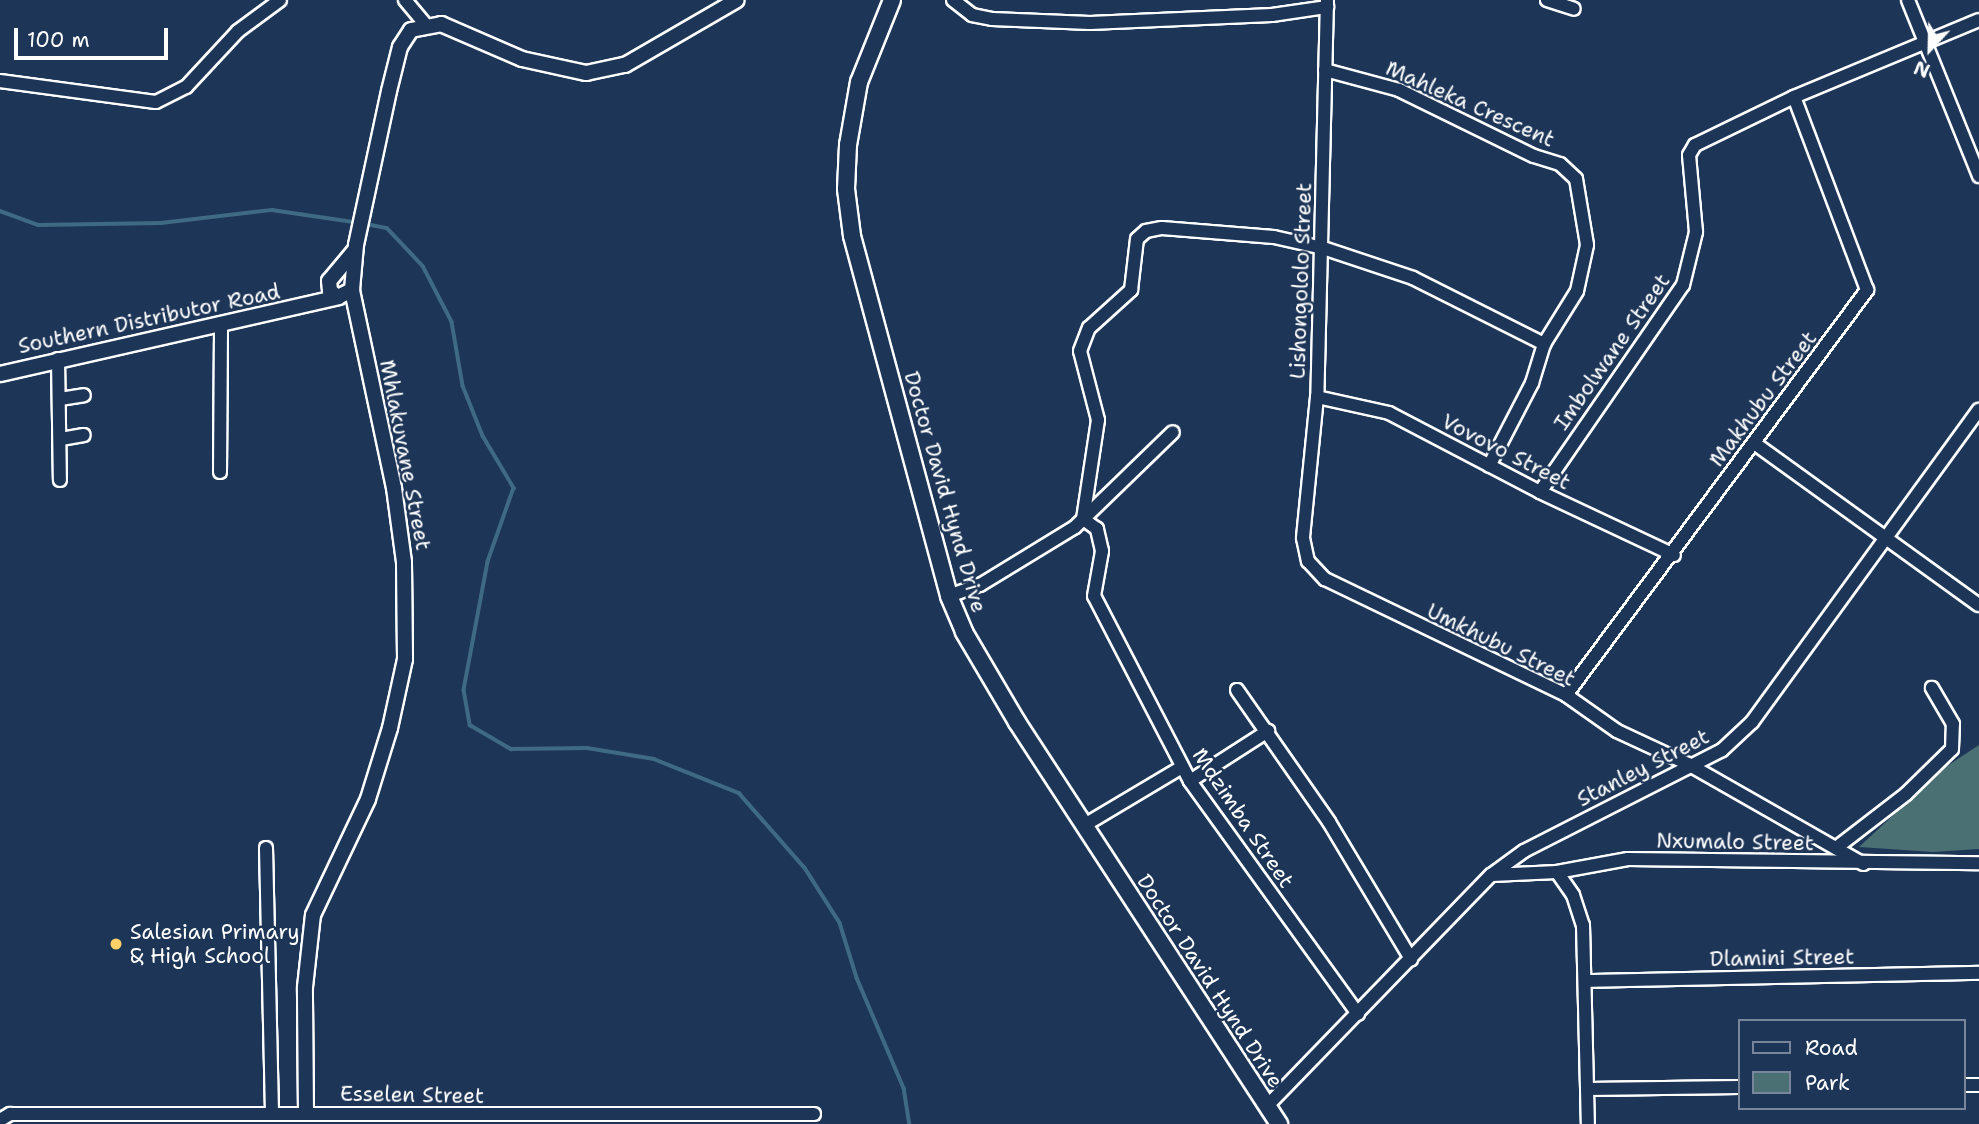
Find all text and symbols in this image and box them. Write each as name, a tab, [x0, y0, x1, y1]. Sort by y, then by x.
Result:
scale bar	[18, 14, 172, 58]
north arrow	[1895, 14, 1965, 84]
text: 100 m	[27, 26, 90, 54]
text: N	[1910, 55, 1934, 83]
street label: Mahleka Crescent	[1382, 56, 1558, 152]
street label: Lishongololo Street	[1285, 182, 1317, 380]
street label: Imbolwane Street	[1549, 269, 1675, 435]
street label: Southern Distributor Road	[16, 279, 282, 359]
street label: Makhubu Street	[1704, 326, 1822, 472]
street label: Mhlakuvane Street	[374, 358, 436, 552]
street label: Doctor David Hynd Drive	[898, 369, 992, 615]
street label: Vovovo Street	[1437, 409, 1575, 495]
street label: Umkhubu Street	[1423, 598, 1579, 692]
street label: Stanley Street	[1573, 724, 1713, 812]
street label: Mdzimba Street	[1187, 743, 1299, 893]
street label: Nxumalo Street	[1656, 828, 1814, 856]
street label: Doctor David Hynd Drive	[1131, 869, 1289, 1093]
place label: Salesian Primary & High School	[130, 919, 300, 969]
marker: Salesian Primary & High School	[108, 936, 124, 952]
street label: Dlamini Street	[1709, 944, 1855, 972]
legend	[1738, 1019, 1965, 1110]
text: Road	[1805, 1034, 1858, 1062]
text: Park	[1805, 1069, 1850, 1097]
street label: Esselen Street	[340, 1081, 484, 1109]

